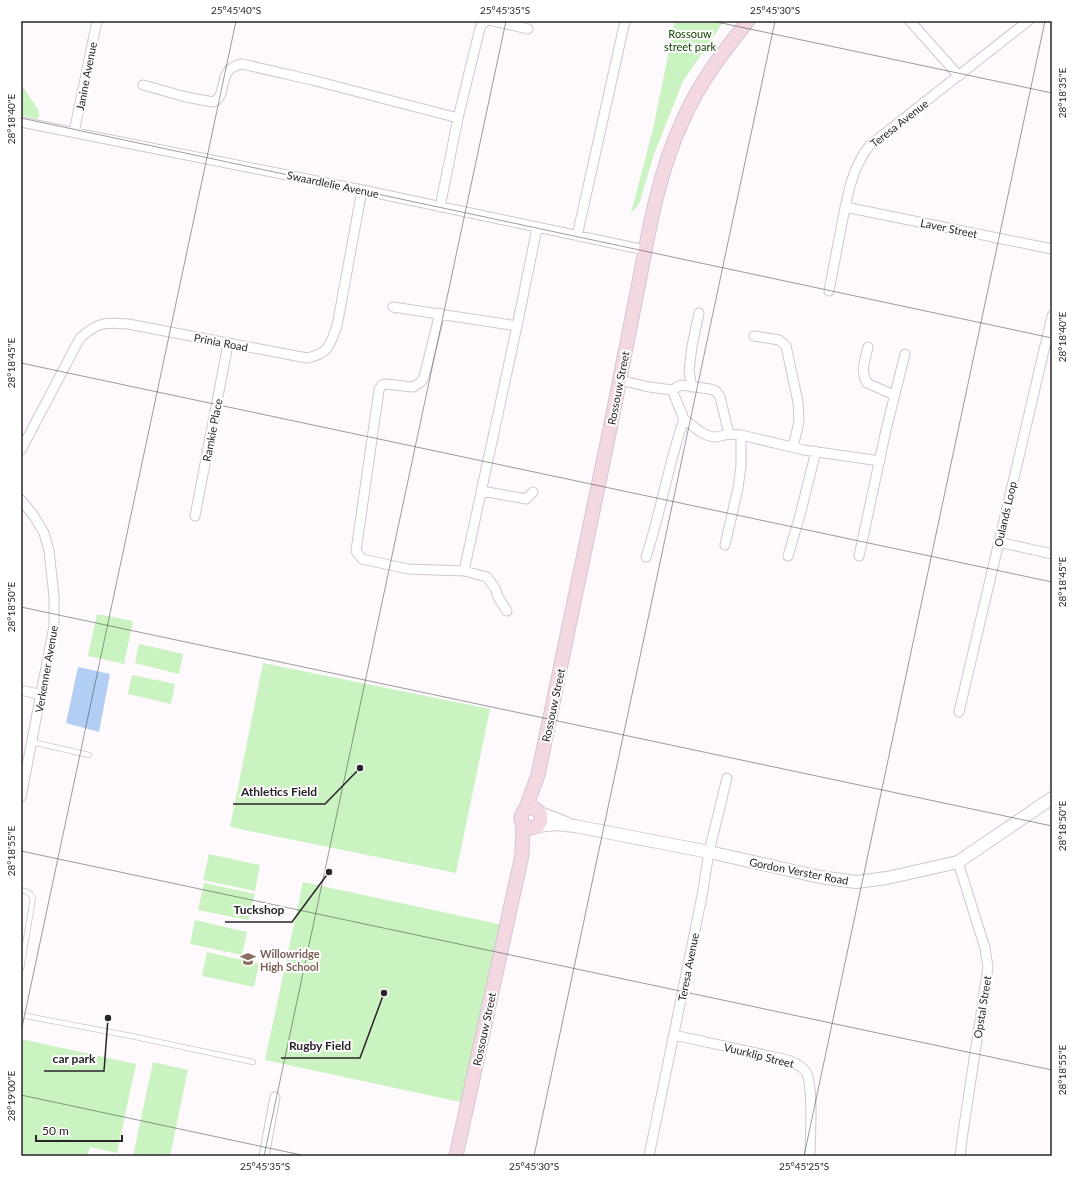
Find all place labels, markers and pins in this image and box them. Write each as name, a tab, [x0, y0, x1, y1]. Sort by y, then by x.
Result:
callout: Athletics Field	[233, 780, 325, 804]
callout: Tuckshop	[225, 898, 292, 922]
place label: Willowridge High School	[260, 947, 320, 973]
school or university icon: Willowridge High School	[239, 950, 257, 968]
callout: Rugby Field	[281, 1034, 360, 1058]
callout: car park	[44, 1047, 104, 1071]

